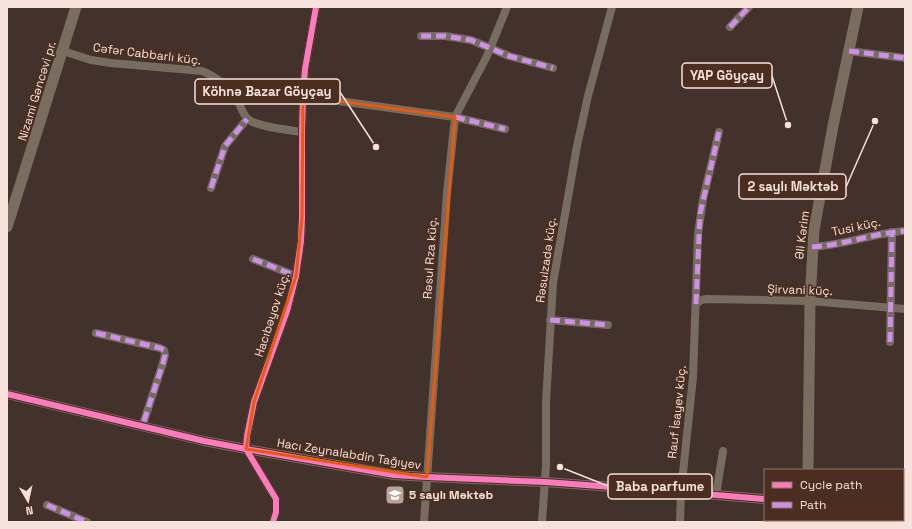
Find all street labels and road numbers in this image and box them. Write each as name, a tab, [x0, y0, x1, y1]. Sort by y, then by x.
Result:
street label: Nizami Gəncəvi pr.	[14, 39, 60, 143]
street label: Cəfər Cabbarlı küç.	[92, 39, 202, 69]
street label: Əli Kərim	[791, 210, 813, 260]
street label: Tusi küç.	[830, 214, 882, 240]
street label: Rəsulzadə küç.	[532, 216, 560, 304]
street label: Rəsul Rza küç.	[419, 217, 441, 299]
street label: Hacıbəyov küç.	[251, 271, 293, 359]
street label: Şirvani küç.	[767, 281, 833, 299]
street label: Rauf İsayev küç.	[664, 365, 690, 459]
street label: Hacı Zeynalabdin Tağıyev	[276, 435, 423, 473]

